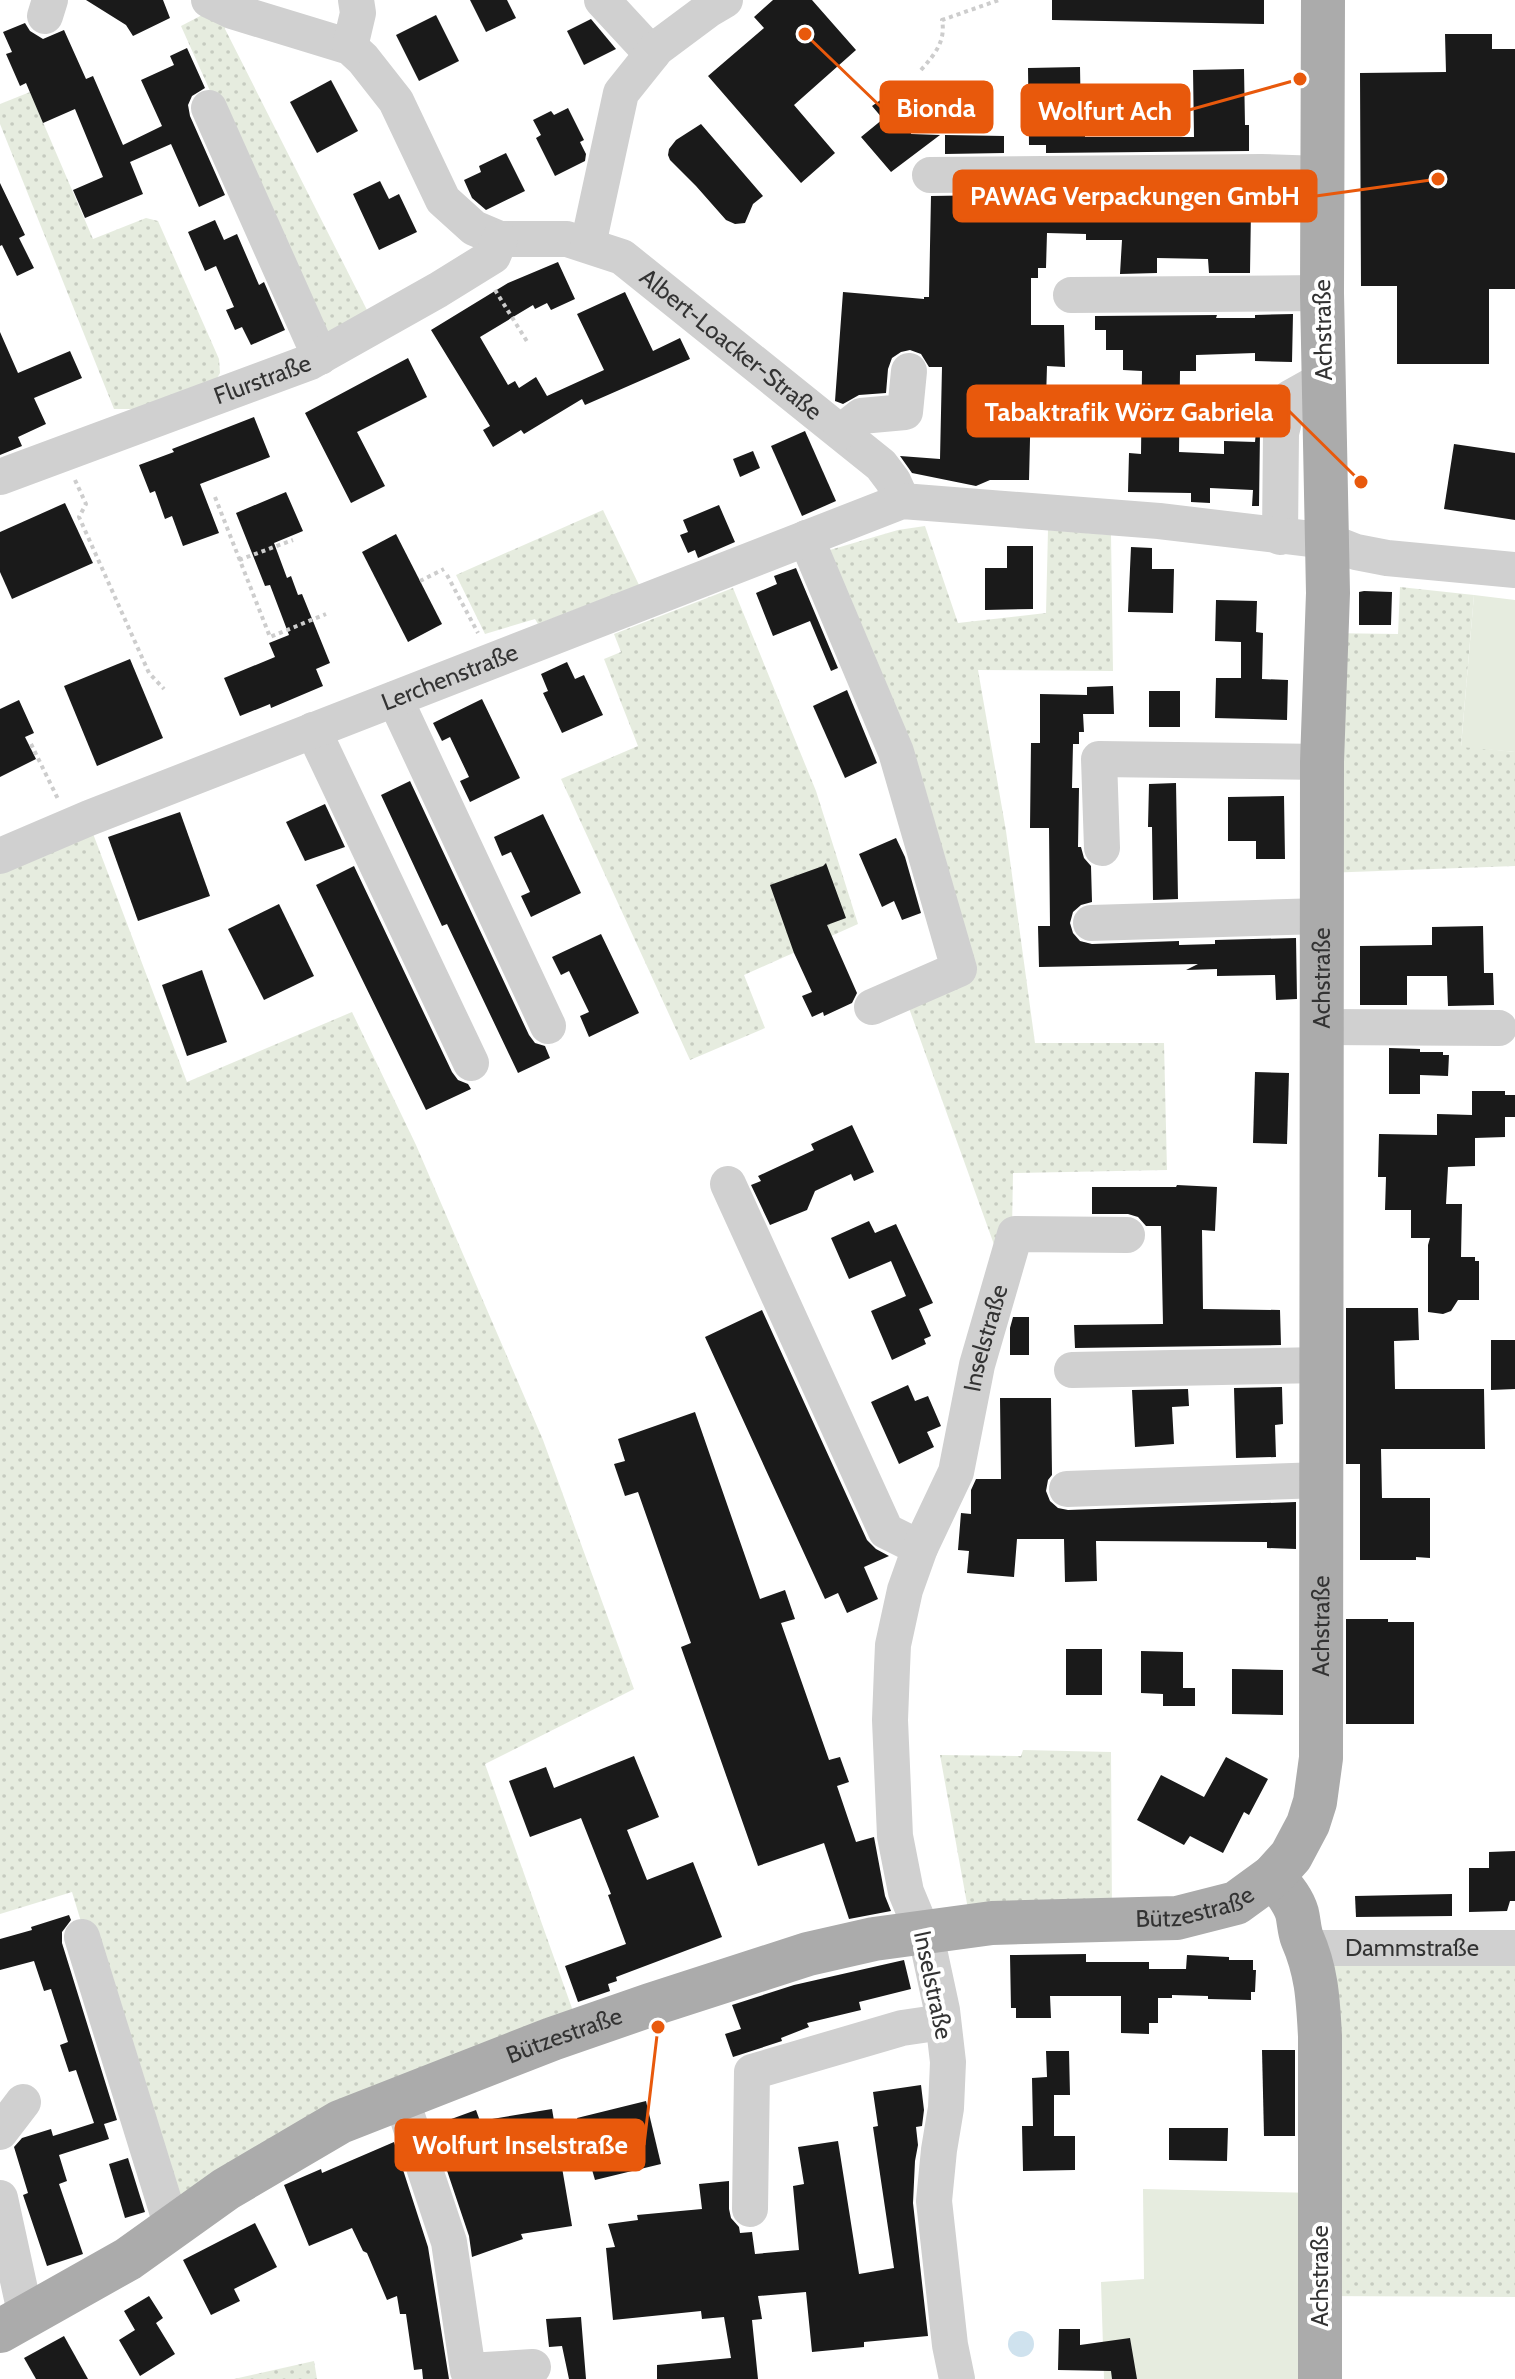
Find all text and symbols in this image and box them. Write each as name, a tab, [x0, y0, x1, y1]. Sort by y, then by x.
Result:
callout: Bionda	[881, 82, 992, 132]
callout: Wolfurt Ach	[1022, 85, 1189, 135]
text: Bionda	[896, 92, 976, 124]
text: Wolfurt Ach	[1038, 95, 1172, 127]
callout: PAWAG Verpackungen GmbH	[954, 171, 1316, 221]
text: PAWAG Verpackungen GmbH	[970, 180, 1300, 212]
street label: Albert-Loacker-Straße	[634, 262, 828, 426]
street label: Achstraße	[1307, 279, 1338, 381]
street label: Flurstraße	[210, 348, 315, 410]
callout: Tabaktrafik Wörz Gabriela	[968, 386, 1289, 436]
text: Tabaktrafik Wörz Gabriela	[985, 396, 1274, 428]
street label: Lerchenstraße	[377, 637, 522, 717]
street label: Achstraße	[1307, 927, 1336, 1029]
street label: Inselstraße	[957, 1281, 1014, 1394]
street label: Achstraße	[1306, 1575, 1335, 1677]
street label: Bützestraße	[1135, 1880, 1260, 1933]
street label: Inselstraße	[908, 1928, 959, 2042]
street label: Dammstraße	[1345, 1933, 1479, 1962]
street label: Bützestraße	[502, 2001, 626, 2069]
callout: Wolfurt Inselstraße	[396, 2120, 644, 2170]
text: Wolfurt Inselstraße	[412, 2129, 628, 2161]
street label: Achstraße	[1305, 2225, 1334, 2327]

